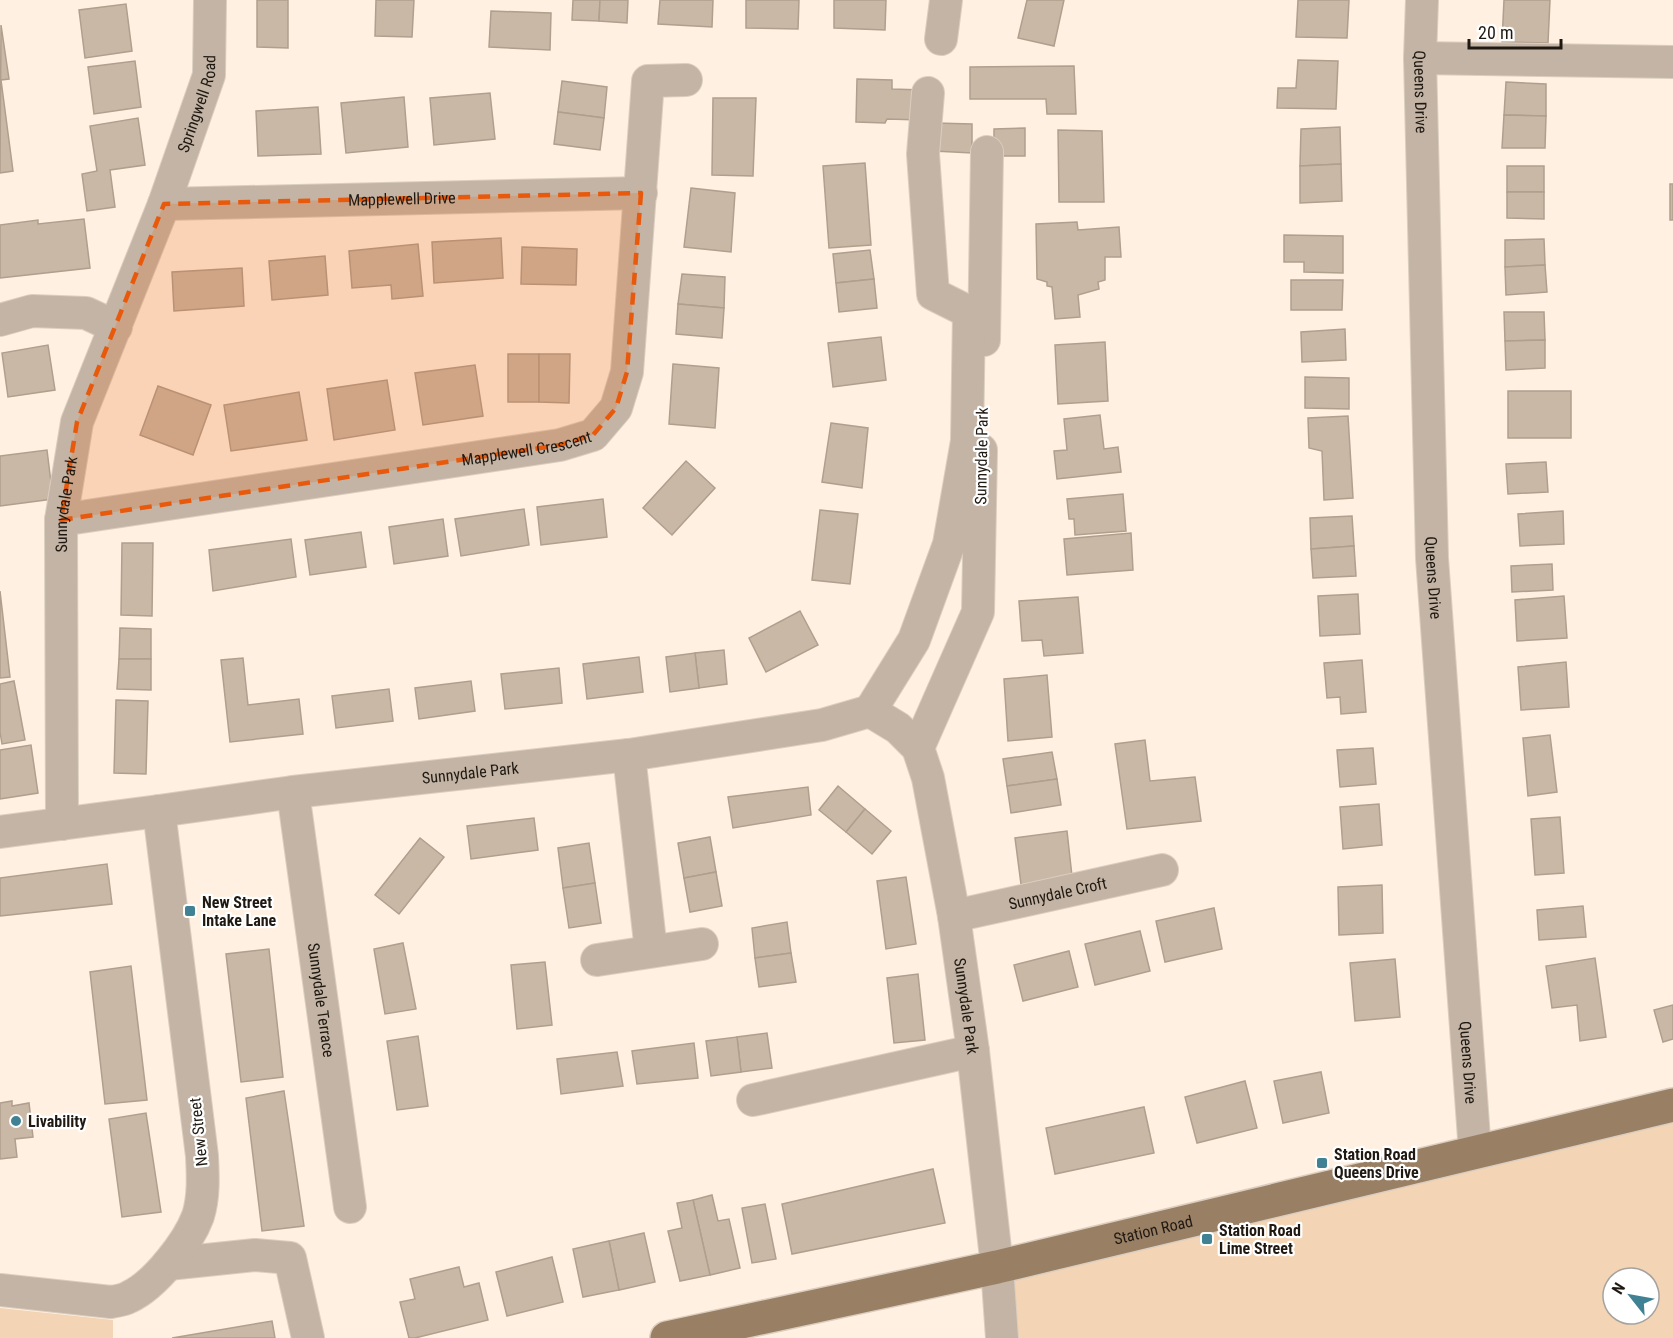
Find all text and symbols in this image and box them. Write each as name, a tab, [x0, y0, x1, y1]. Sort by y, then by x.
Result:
scale bar	[1469, 12, 1560, 50]
text: 20 m	[1478, 22, 1513, 43]
street label: Queens Drive	[1410, 50, 1431, 134]
street label: Springwell Road	[174, 55, 219, 155]
street label: Mapplewell Drive	[348, 188, 456, 210]
street label: Sunnydale Park	[971, 407, 992, 505]
street label: Mapplewell Crescent	[460, 427, 594, 470]
street label: Sunnydale Park	[52, 454, 81, 553]
street label: Queens Drive	[1421, 536, 1445, 620]
street label: Sunnydale Park	[421, 758, 520, 788]
street label: Sunnydale Croft	[1007, 873, 1109, 914]
place label: New Street Intake Lane	[202, 893, 277, 930]
marker: New Street Intake Lane	[183, 904, 197, 918]
street label: Sunnydale Terrace	[304, 942, 338, 1059]
street label: Sunnydale Park	[950, 957, 982, 1056]
street label: Queens Drive	[1456, 1020, 1480, 1105]
street label: New Street	[185, 1096, 212, 1167]
place label: Livability	[28, 1112, 86, 1131]
marker: Livability	[9, 1114, 23, 1128]
place label: Station Road Queens Drive	[1334, 1145, 1419, 1182]
marker: Station Road Queens Drive	[1315, 1156, 1329, 1170]
street label: Station Road	[1112, 1211, 1195, 1249]
place label: Station Road Lime Street	[1219, 1221, 1301, 1258]
marker: Station Road Lime Street	[1200, 1232, 1214, 1246]
north arrow	[1601, 1266, 1661, 1326]
text: N	[1608, 1279, 1629, 1298]

